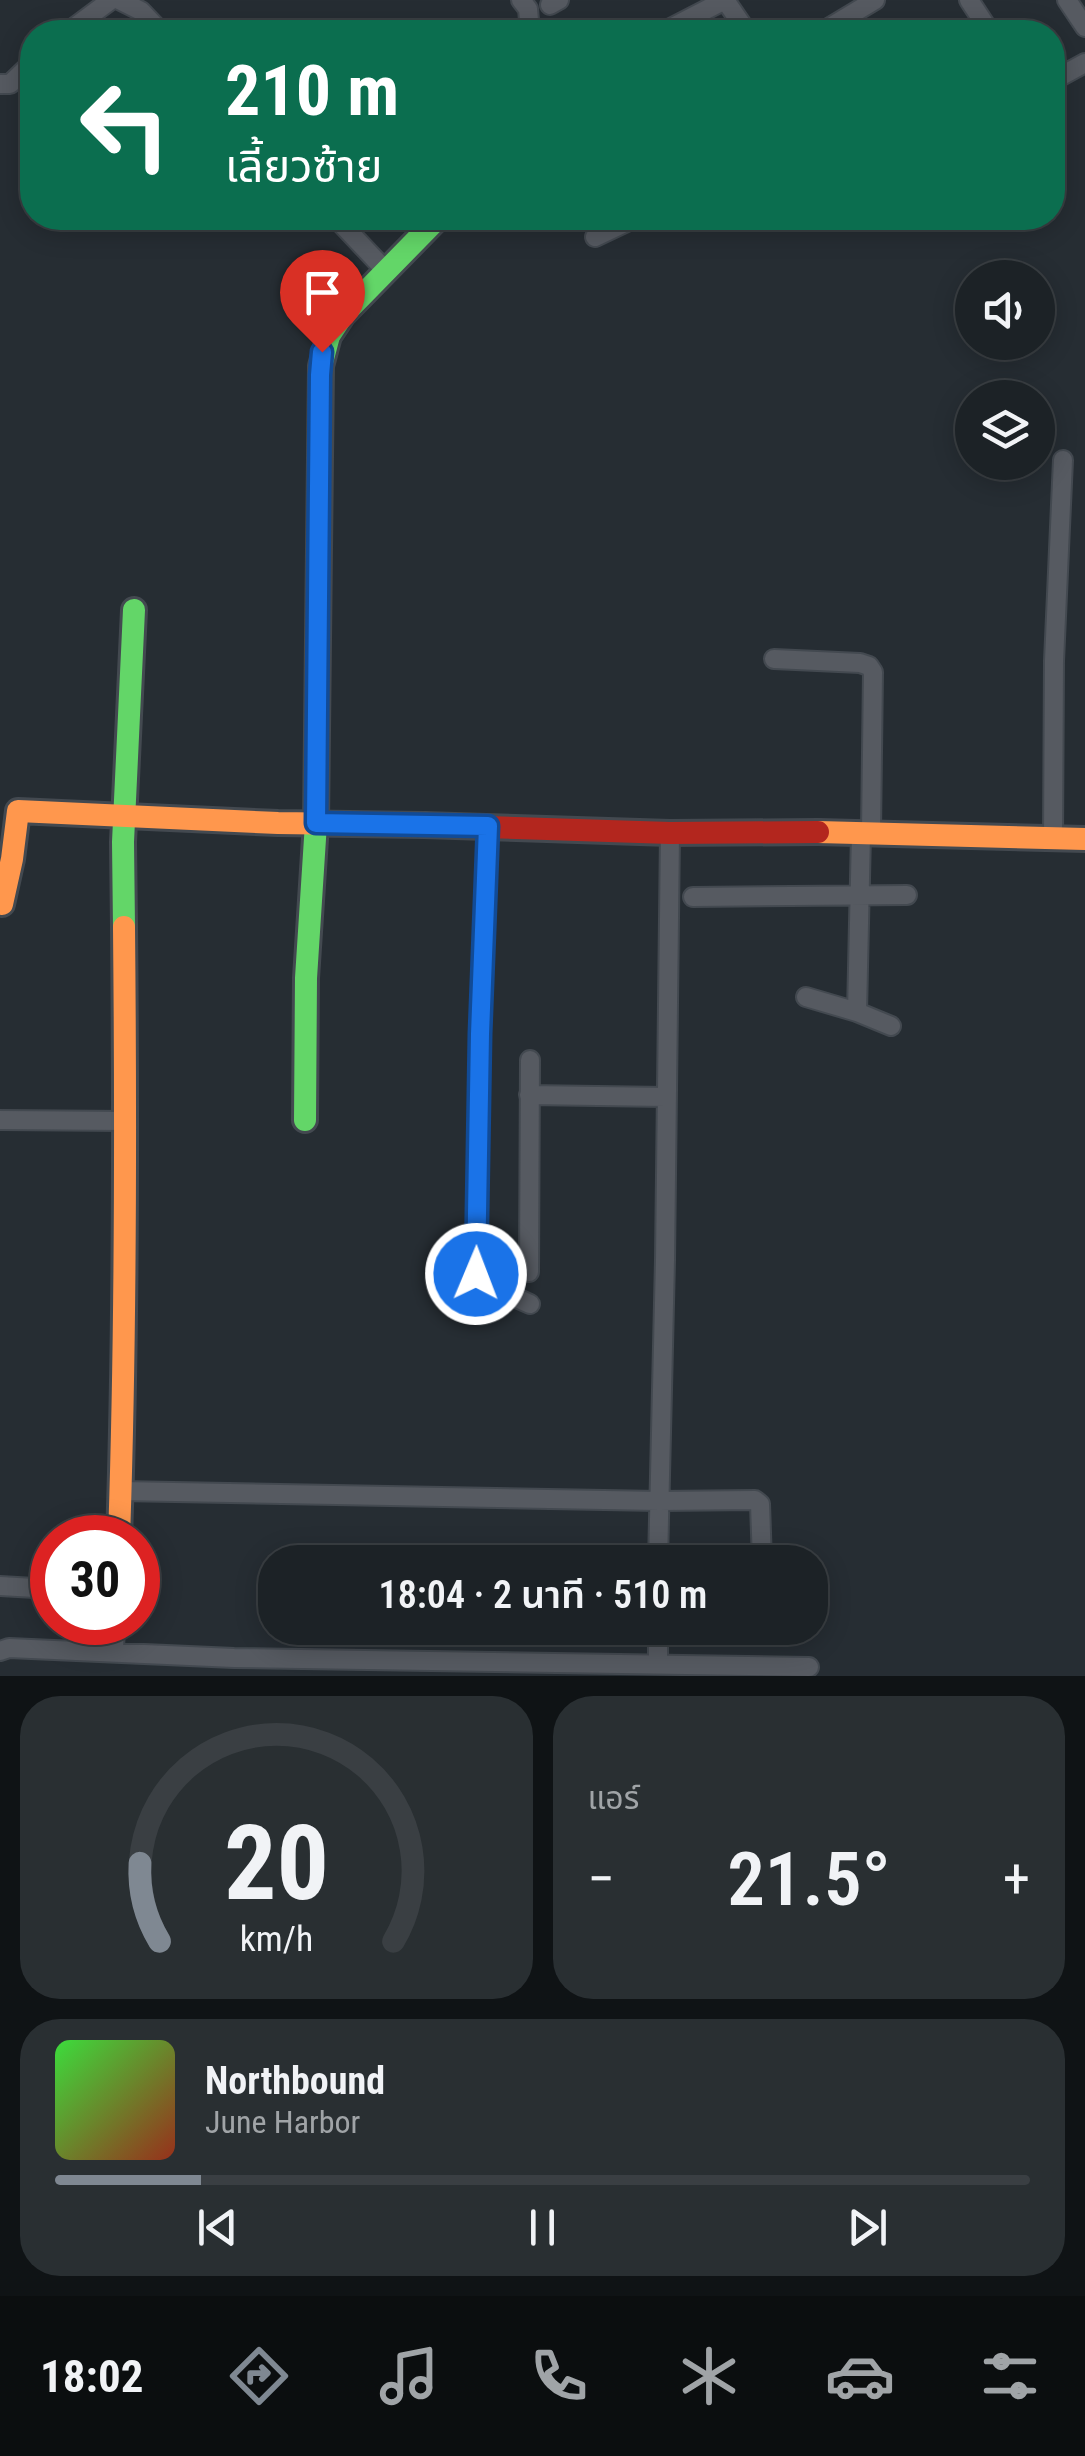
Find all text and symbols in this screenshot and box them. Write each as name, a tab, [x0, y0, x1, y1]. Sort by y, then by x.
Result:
text: 210 m	[225, 50, 399, 132]
icon: left	[60, 60, 190, 190]
text: เลี้ยวซ้าย	[225, 140, 382, 193]
pin	[280, 250, 365, 353]
map controls	[955, 260, 1055, 480]
button: sound	[955, 260, 1055, 360]
icon: arrive	[295, 265, 350, 320]
button: layers	[955, 380, 1055, 480]
position arrow	[424, 1222, 528, 1326]
speed limit sign: 30	[30, 1515, 160, 1645]
text: 18:04 · 2 นาที · 510 m	[379, 1573, 707, 1617]
text: แอร์	[588, 1779, 639, 1817]
text: 20	[224, 1803, 329, 1924]
text: 21.5°	[727, 1835, 891, 1923]
text: −	[588, 1847, 615, 1911]
text: +	[1003, 1847, 1030, 1911]
text: km/h	[239, 1918, 313, 1960]
text: Northbound	[205, 2059, 385, 2103]
text: June Harbor	[205, 2103, 360, 2141]
icon: previous	[190, 2200, 245, 2255]
icon: pause	[515, 2200, 570, 2255]
icon: next	[840, 2200, 895, 2255]
icon: directions	[224, 2341, 294, 2411]
icon: music	[374, 2341, 444, 2411]
icon: phone	[524, 2341, 594, 2411]
icon: climate	[674, 2341, 744, 2411]
icon: car	[825, 2341, 895, 2411]
icon: filters	[975, 2341, 1045, 2411]
text: 18:02	[40, 2350, 143, 2403]

